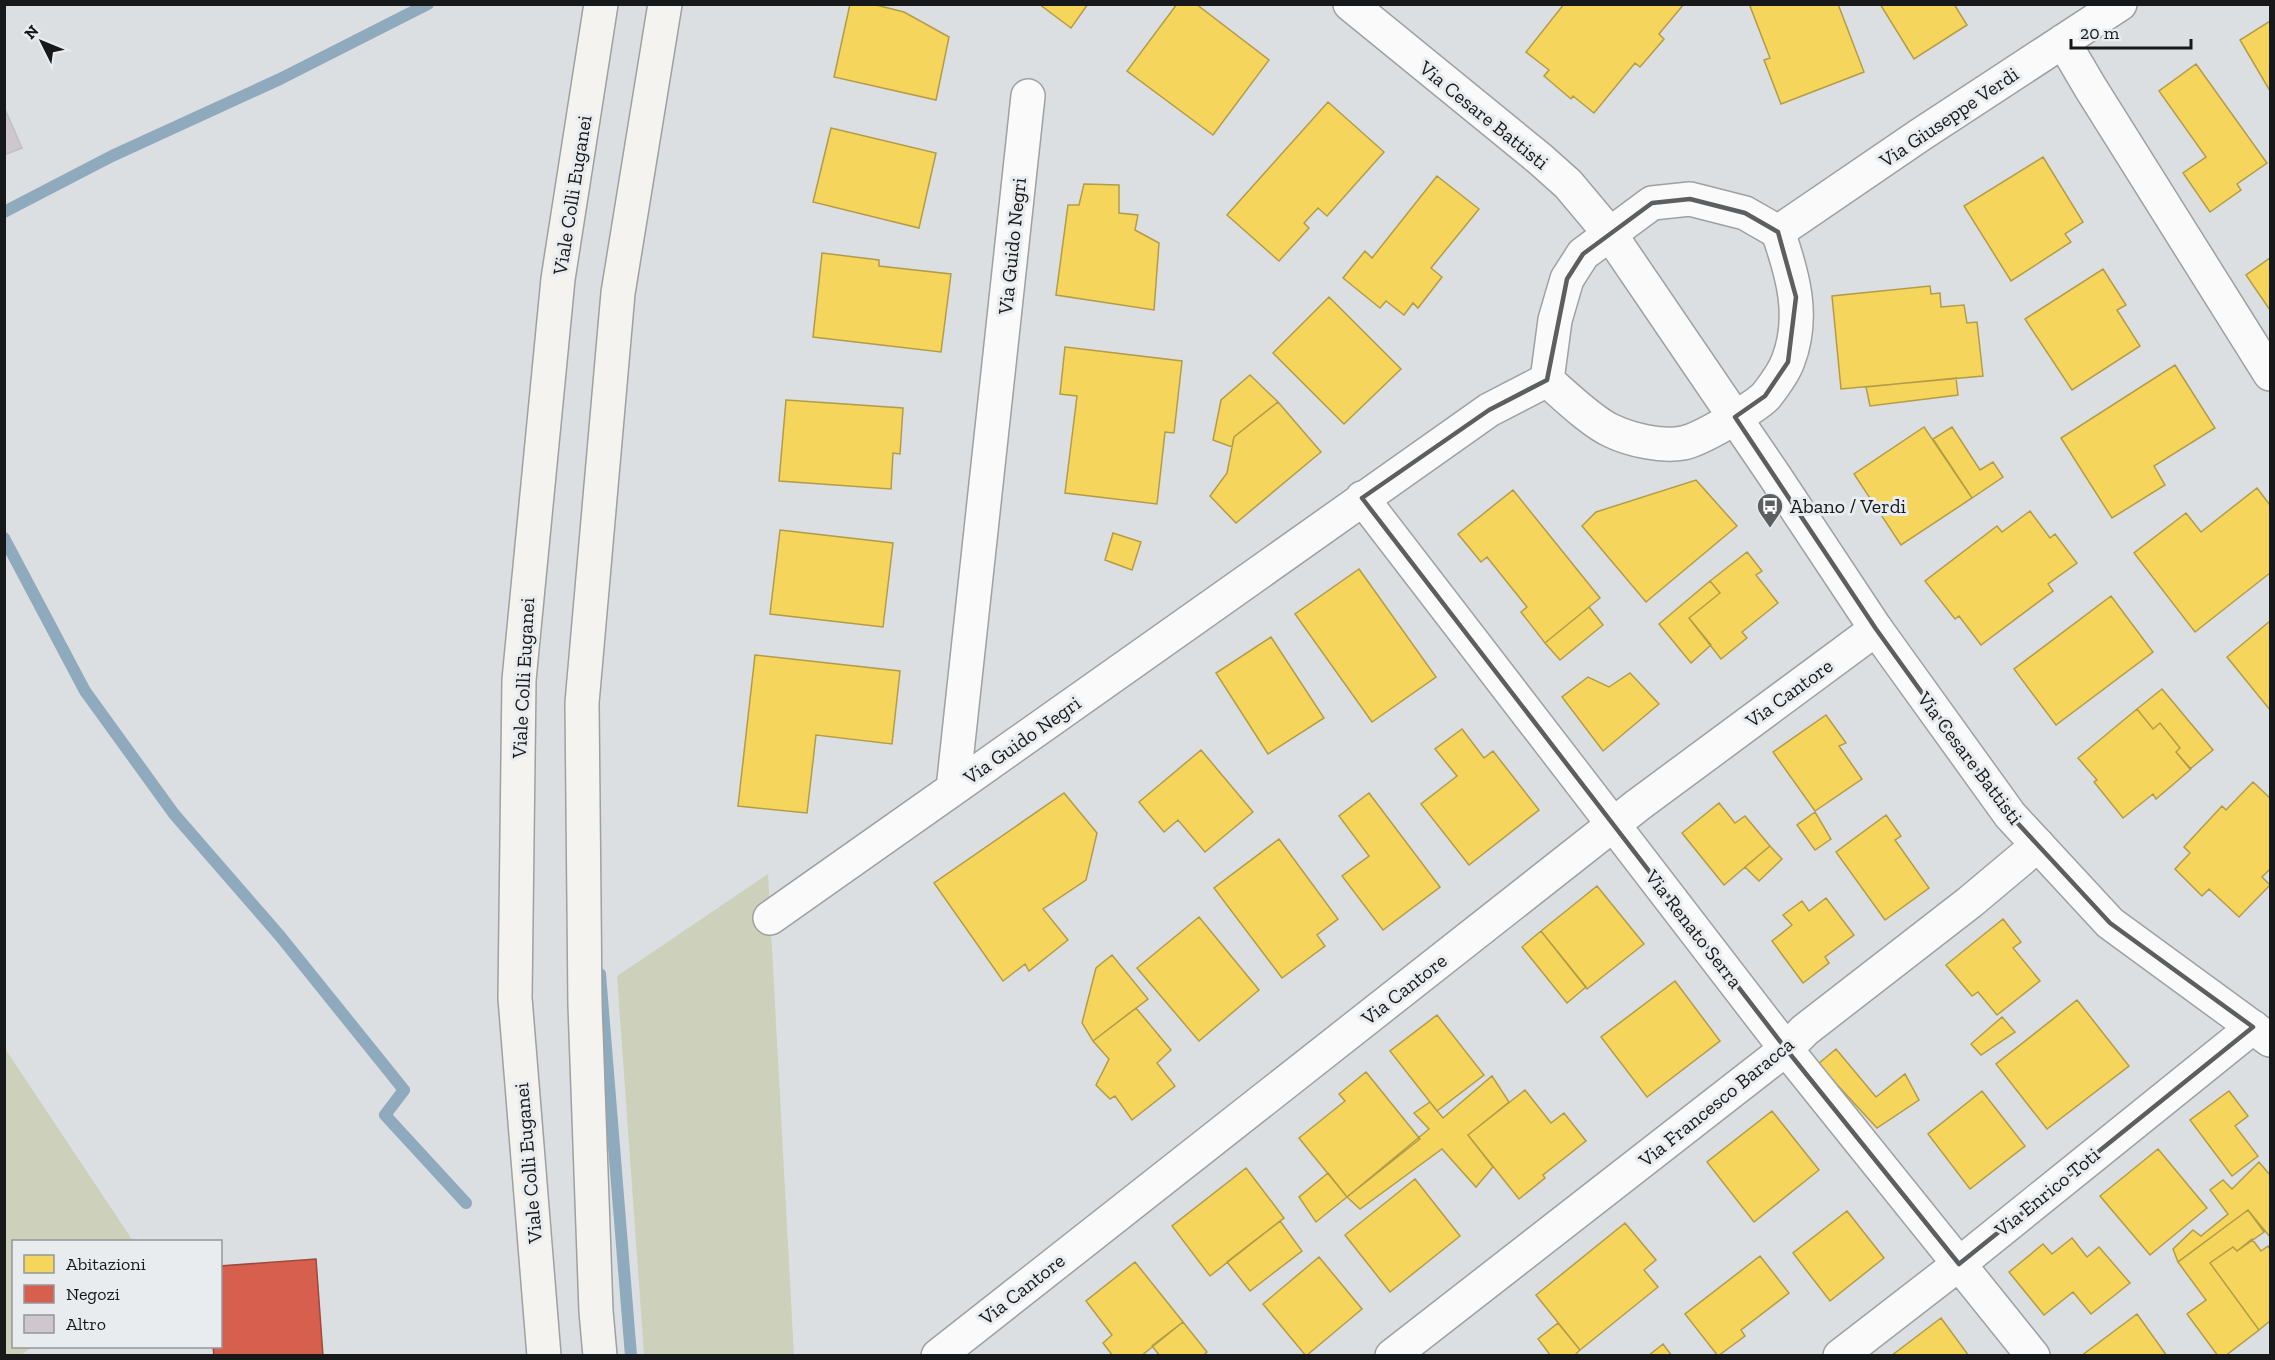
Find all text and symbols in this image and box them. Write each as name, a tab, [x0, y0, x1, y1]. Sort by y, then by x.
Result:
north arrow	[12, 12, 72, 72]
scale bar	[2071, 12, 2191, 50]
text: N	[20, 21, 42, 43]
text: 20 m	[2080, 22, 2120, 44]
street label: Via Cesare Battisti	[1414, 55, 1554, 175]
street label: Via Giuseppe Verdi	[1874, 61, 2023, 173]
street label: Viale Colli Euganei	[547, 113, 597, 277]
street label: Via Guido Negri	[993, 176, 1031, 317]
bus stop icon: Abano / Verdi	[1755, 491, 1785, 529]
place label: Abano / Verdi	[1790, 494, 1907, 518]
street label: Viale Colli Euganei	[507, 597, 539, 760]
street label: Via Cantore	[1740, 653, 1837, 733]
street label: Via Cesare Battisti	[1912, 686, 2028, 829]
street label: Via Guido Negri	[958, 691, 1086, 790]
street label: Via Renato Serra	[1640, 864, 1748, 993]
street label: Via Cantore	[1356, 948, 1452, 1030]
street label: Via Francesco Baracca	[1633, 1032, 1799, 1173]
street label: Viale Colli Euganei	[509, 1081, 547, 1245]
street label: Via Enrico Toti	[1989, 1142, 2104, 1242]
legend	[12, 1240, 222, 1348]
street label: Via Cantore	[974, 1248, 1070, 1330]
text: Abitazioni	[66, 1253, 146, 1275]
text: Negozi	[66, 1283, 120, 1305]
text: Altro	[66, 1313, 106, 1335]

